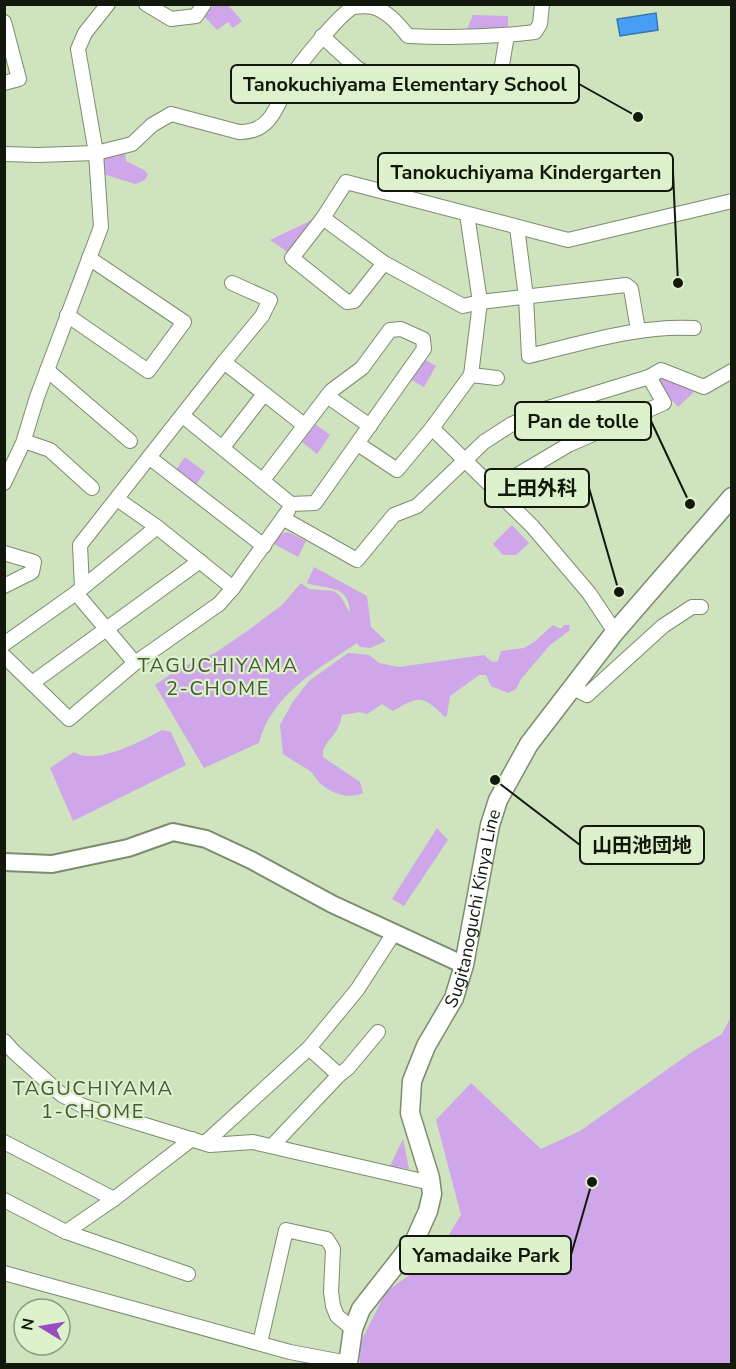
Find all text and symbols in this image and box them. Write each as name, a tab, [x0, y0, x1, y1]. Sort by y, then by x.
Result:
callout: Tanokuchiyama Elementary School	[231, 65, 579, 103]
text: Tanokuchiyama Elementary School	[243, 71, 568, 98]
callout: Tanokuchiyama Kindergarten	[378, 153, 673, 191]
text: Tanokuchiyama Kindergarten	[391, 159, 661, 186]
callout: Pan de tolle	[515, 402, 651, 440]
text: Pan de tolle	[527, 408, 639, 435]
callout: 上田外科	[485, 469, 589, 507]
text: 上田外科	[497, 475, 577, 502]
district label: TAGUCHIYAMA 2-CHOME	[137, 652, 299, 702]
street label: Sugitanoguchi Kinya Line	[439, 806, 506, 1012]
callout: 山田池団地	[580, 826, 704, 864]
text: 山田池団地	[592, 832, 692, 859]
district label: TAGUCHIYAMA 1-CHOME	[12, 1075, 174, 1125]
callout: Yamadaike Park	[400, 1236, 571, 1274]
text: Yamadaike Park	[411, 1242, 561, 1269]
north arrow	[12, 1297, 72, 1357]
text: N	[16, 1316, 40, 1332]

